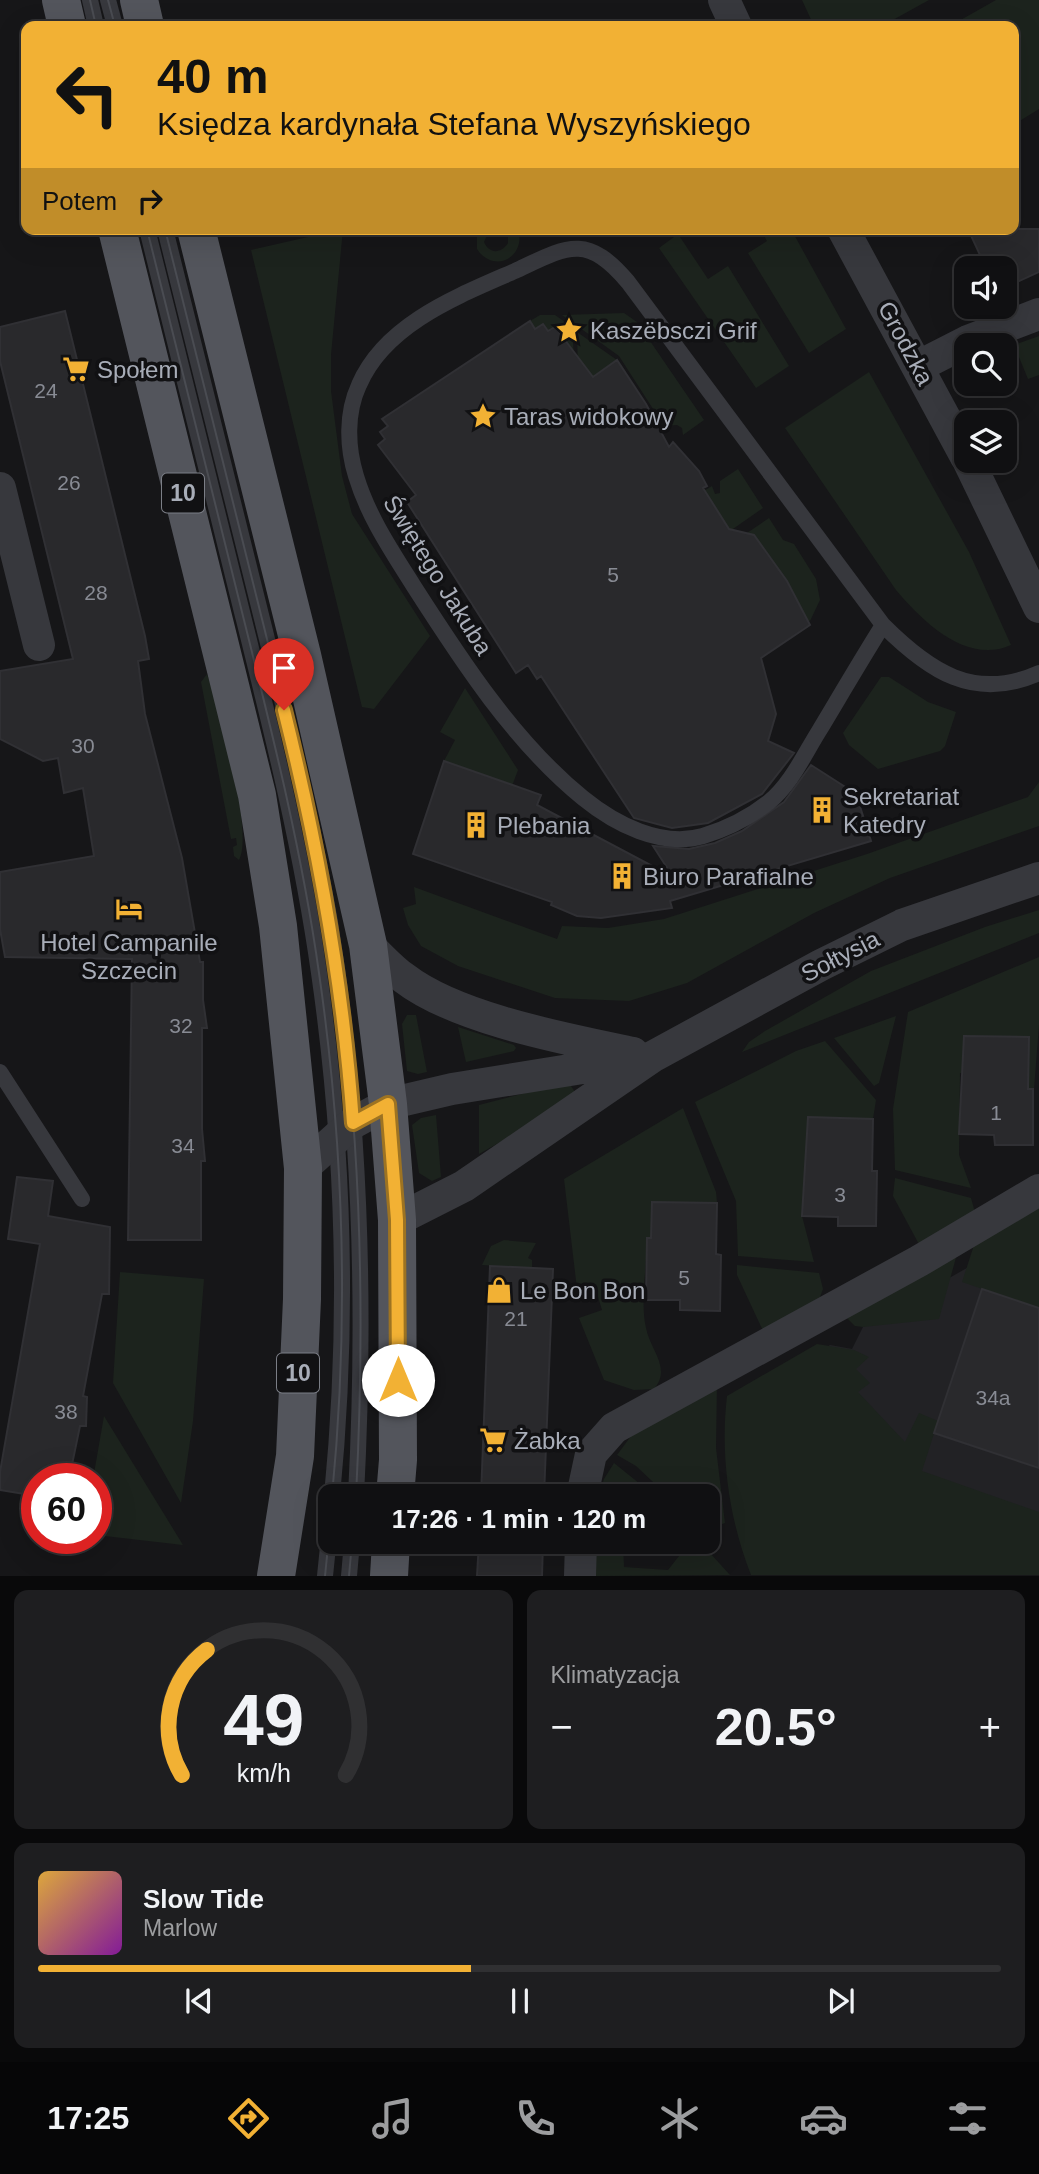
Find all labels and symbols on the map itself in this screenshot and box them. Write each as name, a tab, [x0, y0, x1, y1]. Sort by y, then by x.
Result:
street label: Grodzka	[873, 297, 940, 390]
place icon: Kaszëbsczi Grif	[554, 315, 584, 345]
place label: Kaszëbsczi Grif	[590, 317, 757, 344]
supermarket icon: Społem	[61, 354, 91, 384]
place label: Społem	[97, 356, 178, 383]
house number: 24	[34, 379, 58, 402]
place icon: Taras widokowy	[468, 401, 498, 431]
place label: Taras widokowy	[504, 403, 673, 430]
house number: 26	[57, 471, 81, 494]
road number: 10	[162, 474, 204, 512]
street label: Świętego Jakuba	[378, 490, 498, 660]
house number: 5	[607, 563, 619, 586]
house number: 28	[84, 581, 108, 604]
pin	[254, 638, 314, 710]
house number: 30	[71, 734, 95, 757]
place label: Sekretariat Katedry	[843, 783, 959, 838]
building icon: Sekretariat Katedry	[807, 795, 837, 825]
building icon: Plebania	[461, 810, 491, 840]
place label: Plebania	[497, 812, 591, 839]
building icon: Biuro Parafialne	[607, 861, 637, 891]
place label: Biuro Parafialne	[643, 863, 814, 890]
hotel icon: Hotel Campanile Szczecin	[114, 894, 144, 924]
street label: Sołtysia	[796, 925, 884, 987]
place label: Hotel Campanile Szczecin	[40, 929, 218, 984]
house number: 32	[169, 1014, 193, 1037]
house number: 1	[990, 1101, 1002, 1124]
house number: 34	[171, 1134, 195, 1157]
house number: 3	[834, 1183, 846, 1206]
house number: 5	[678, 1266, 690, 1289]
shop icon: Le Bon Bon	[484, 1275, 514, 1305]
place label: Le Bon Bon	[520, 1277, 645, 1304]
house number: 21	[504, 1307, 528, 1330]
position arrow	[361, 1343, 435, 1417]
road number: 10	[277, 1354, 319, 1392]
house number: 34a	[975, 1386, 1011, 1409]
house number: 38	[54, 1400, 78, 1423]
supermarket icon: Żabka	[478, 1425, 508, 1455]
place label: Żabka	[514, 1427, 581, 1454]
speed limit sign: 60	[21, 1463, 112, 1554]

